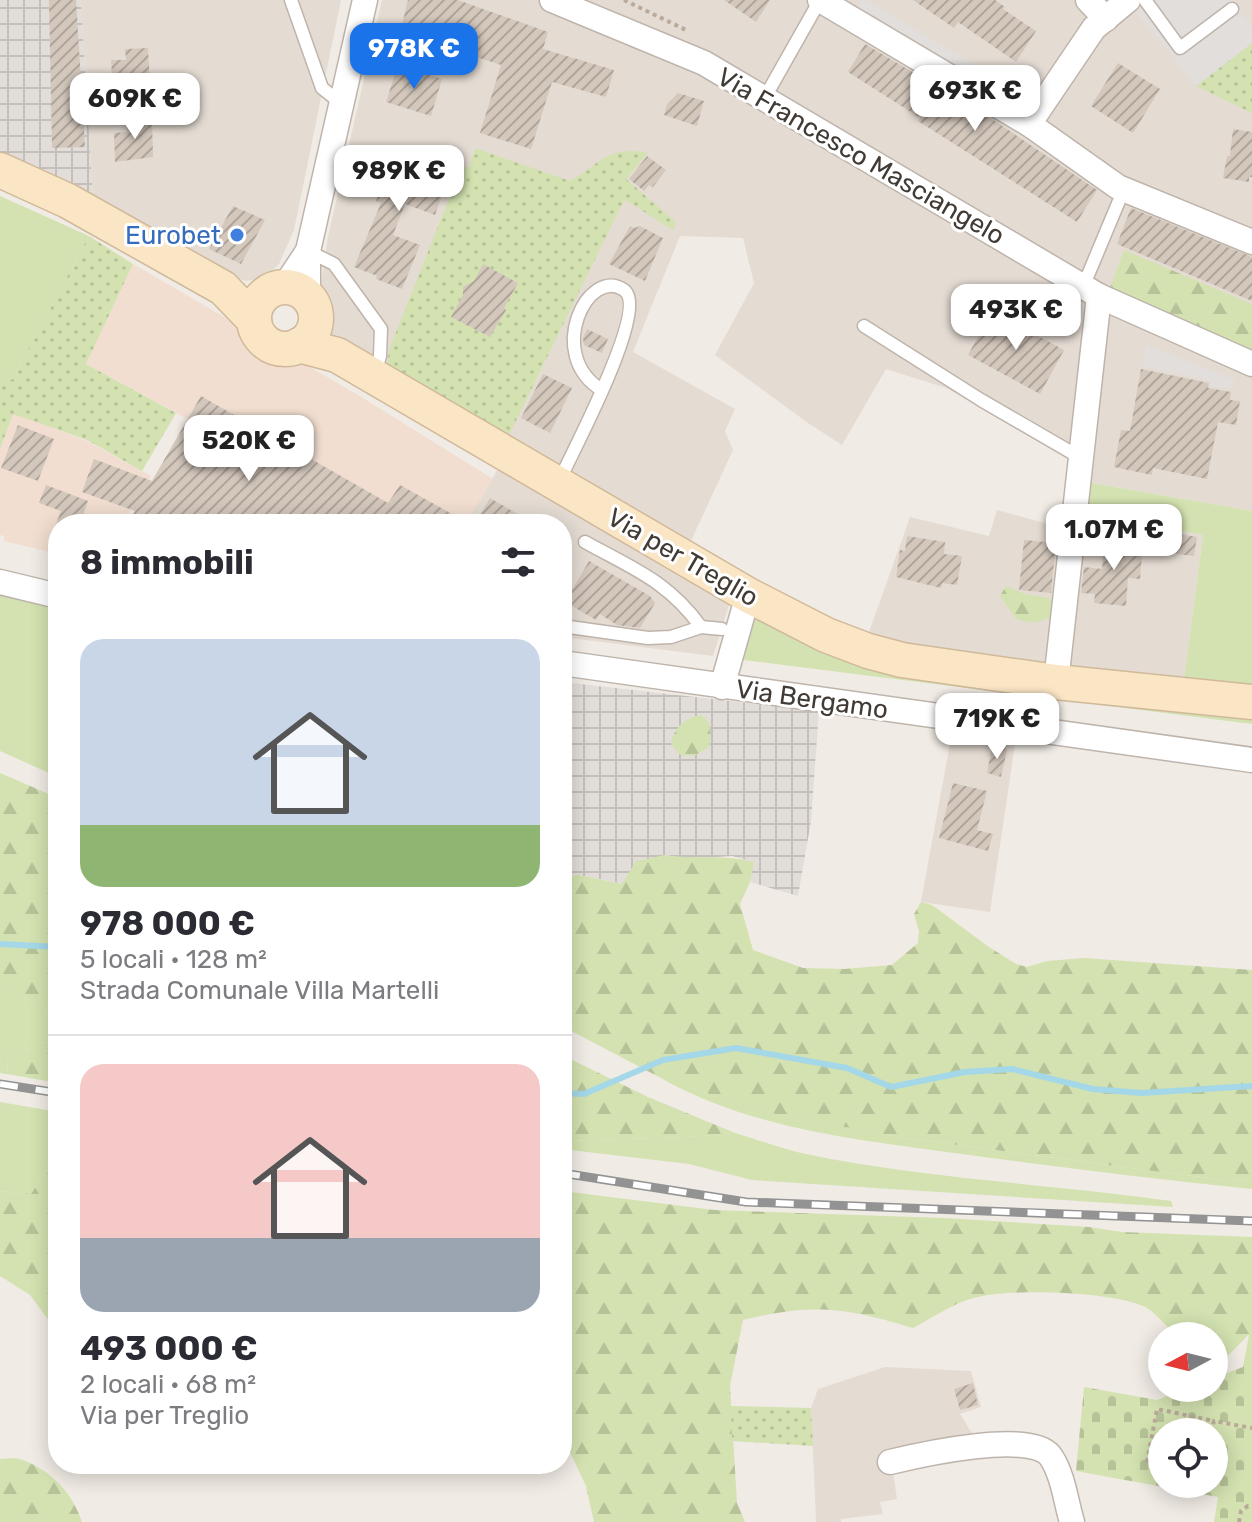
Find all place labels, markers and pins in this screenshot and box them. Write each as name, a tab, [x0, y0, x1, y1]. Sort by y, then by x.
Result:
pin: 978K €	[349, 23, 479, 91]
pin: 693K €	[910, 65, 1040, 133]
pin: 609K €	[70, 73, 200, 141]
pin: 989K €	[334, 145, 464, 213]
place label: Eurobet	[125, 220, 221, 251]
marker: Eurobet	[228, 226, 246, 244]
pin: 493K €	[951, 284, 1081, 352]
pin: 520K €	[184, 415, 314, 483]
pin: 1.07M €	[1040, 504, 1188, 572]
pin: 719K €	[932, 693, 1062, 761]

